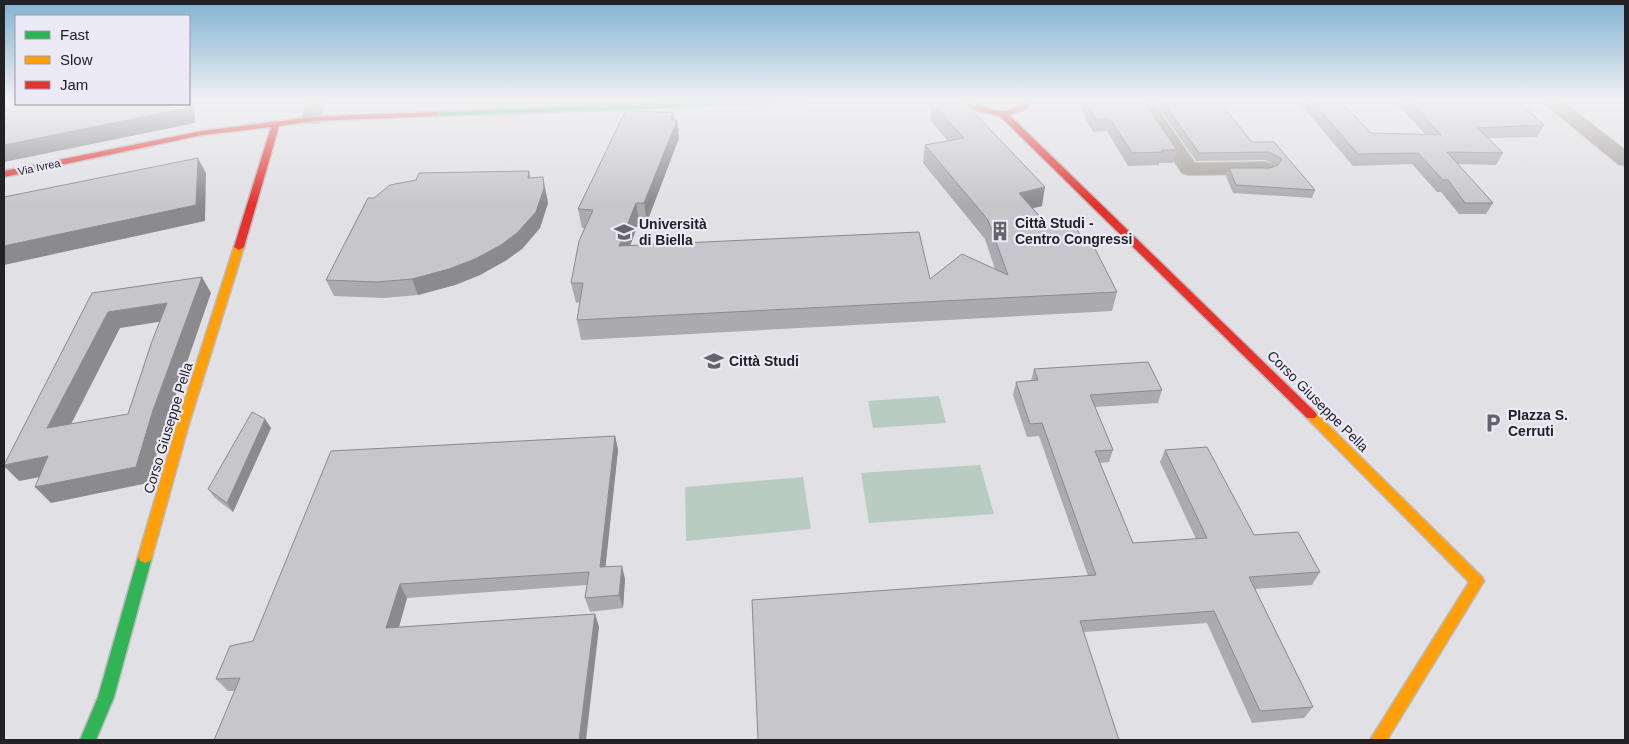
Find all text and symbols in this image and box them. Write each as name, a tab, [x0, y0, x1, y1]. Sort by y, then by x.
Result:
legend	[15, 15, 190, 105]
text: Fast	[60, 26, 90, 43]
text: Slow	[60, 51, 93, 68]
text: Jam	[60, 76, 88, 93]
street label: Via Ivrea	[17, 156, 62, 177]
place label: Città Studi - Centro Congressi	[1015, 215, 1132, 247]
place label: Università di Biella	[639, 216, 707, 248]
building icon: Città Studi - Centro Congressi	[989, 220, 1011, 242]
school or university icon: Università di Biella	[613, 221, 635, 243]
street label: Corso Giuseppe Pella	[1264, 347, 1372, 455]
school or university icon: Città Studi	[703, 350, 725, 372]
place label: Città Studi	[729, 353, 799, 369]
street label: Corso Giuseppe Pella	[140, 360, 196, 495]
place label: PIazza S. Cerruti	[1508, 407, 1568, 439]
parking icon: PIazza S. Cerruti	[1482, 412, 1504, 434]

